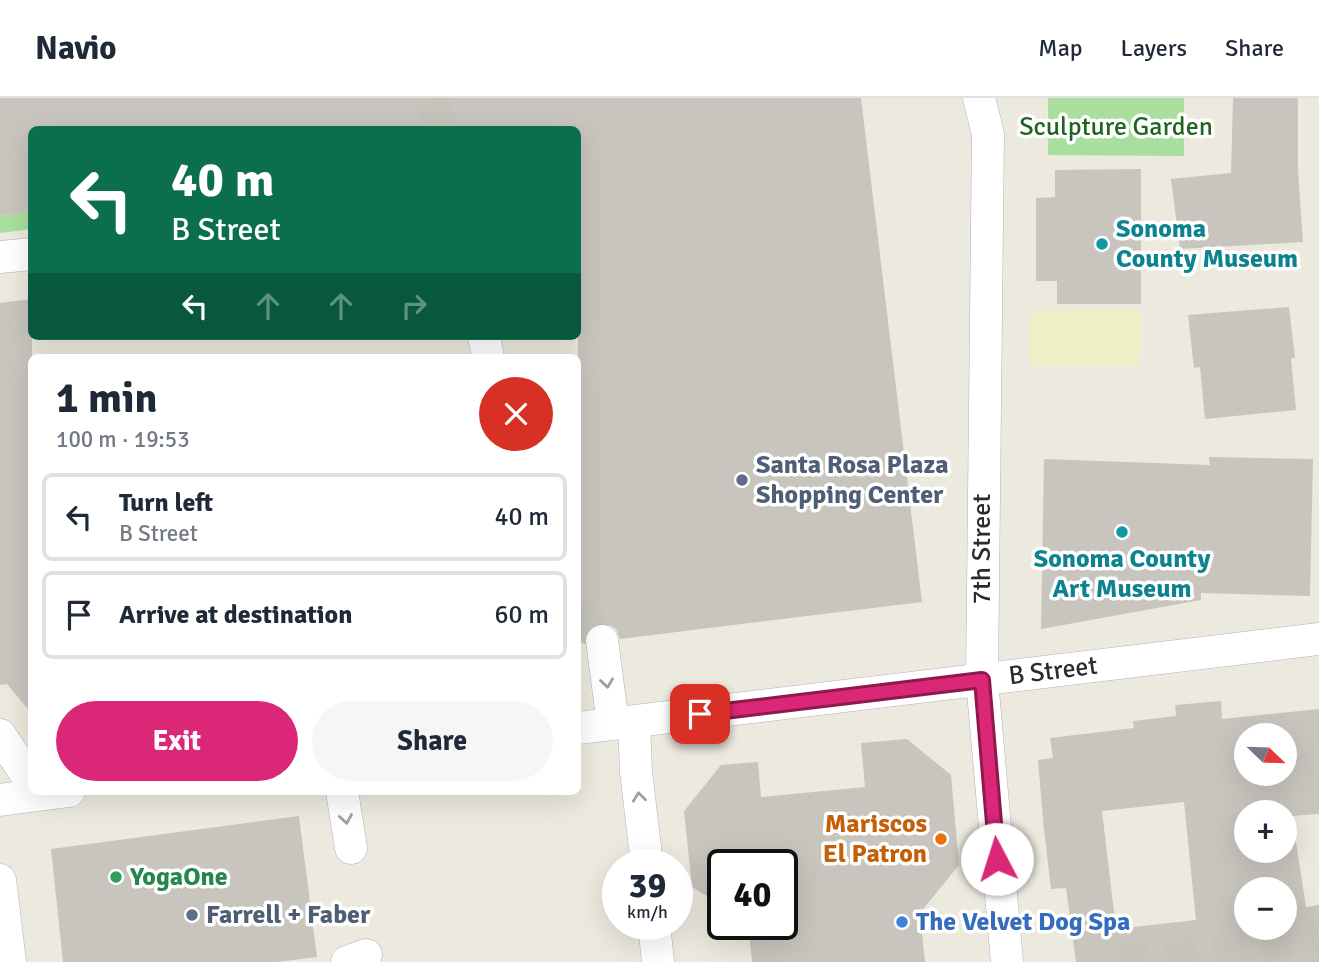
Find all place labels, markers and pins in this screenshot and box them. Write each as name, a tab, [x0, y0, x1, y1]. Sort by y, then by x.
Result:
place label: Sonoma County Museum	[1116, 213, 1298, 275]
marker: Sonoma County Museum	[1094, 236, 1110, 252]
place label: Santa Rosa Plaza Shopping Center	[756, 449, 948, 511]
marker: Santa Rosa Plaza Shopping Center	[734, 472, 750, 488]
marker: Sonoma County Art Museum	[1114, 524, 1130, 540]
place label: Sonoma County Art Museum	[1034, 543, 1210, 605]
pin	[670, 684, 730, 744]
place label: Mariscos El Patron	[823, 808, 927, 870]
marker: Mariscos El Patron	[933, 831, 949, 847]
place label: YogaOne	[129, 861, 228, 893]
marker: YogaOne	[108, 869, 124, 885]
place label: Farrell + Faber	[206, 899, 371, 931]
place label: The Velvet Dog Spa	[916, 906, 1130, 938]
marker: Farrell + Faber	[184, 907, 200, 923]
marker: The Velvet Dog Spa	[894, 914, 910, 930]

